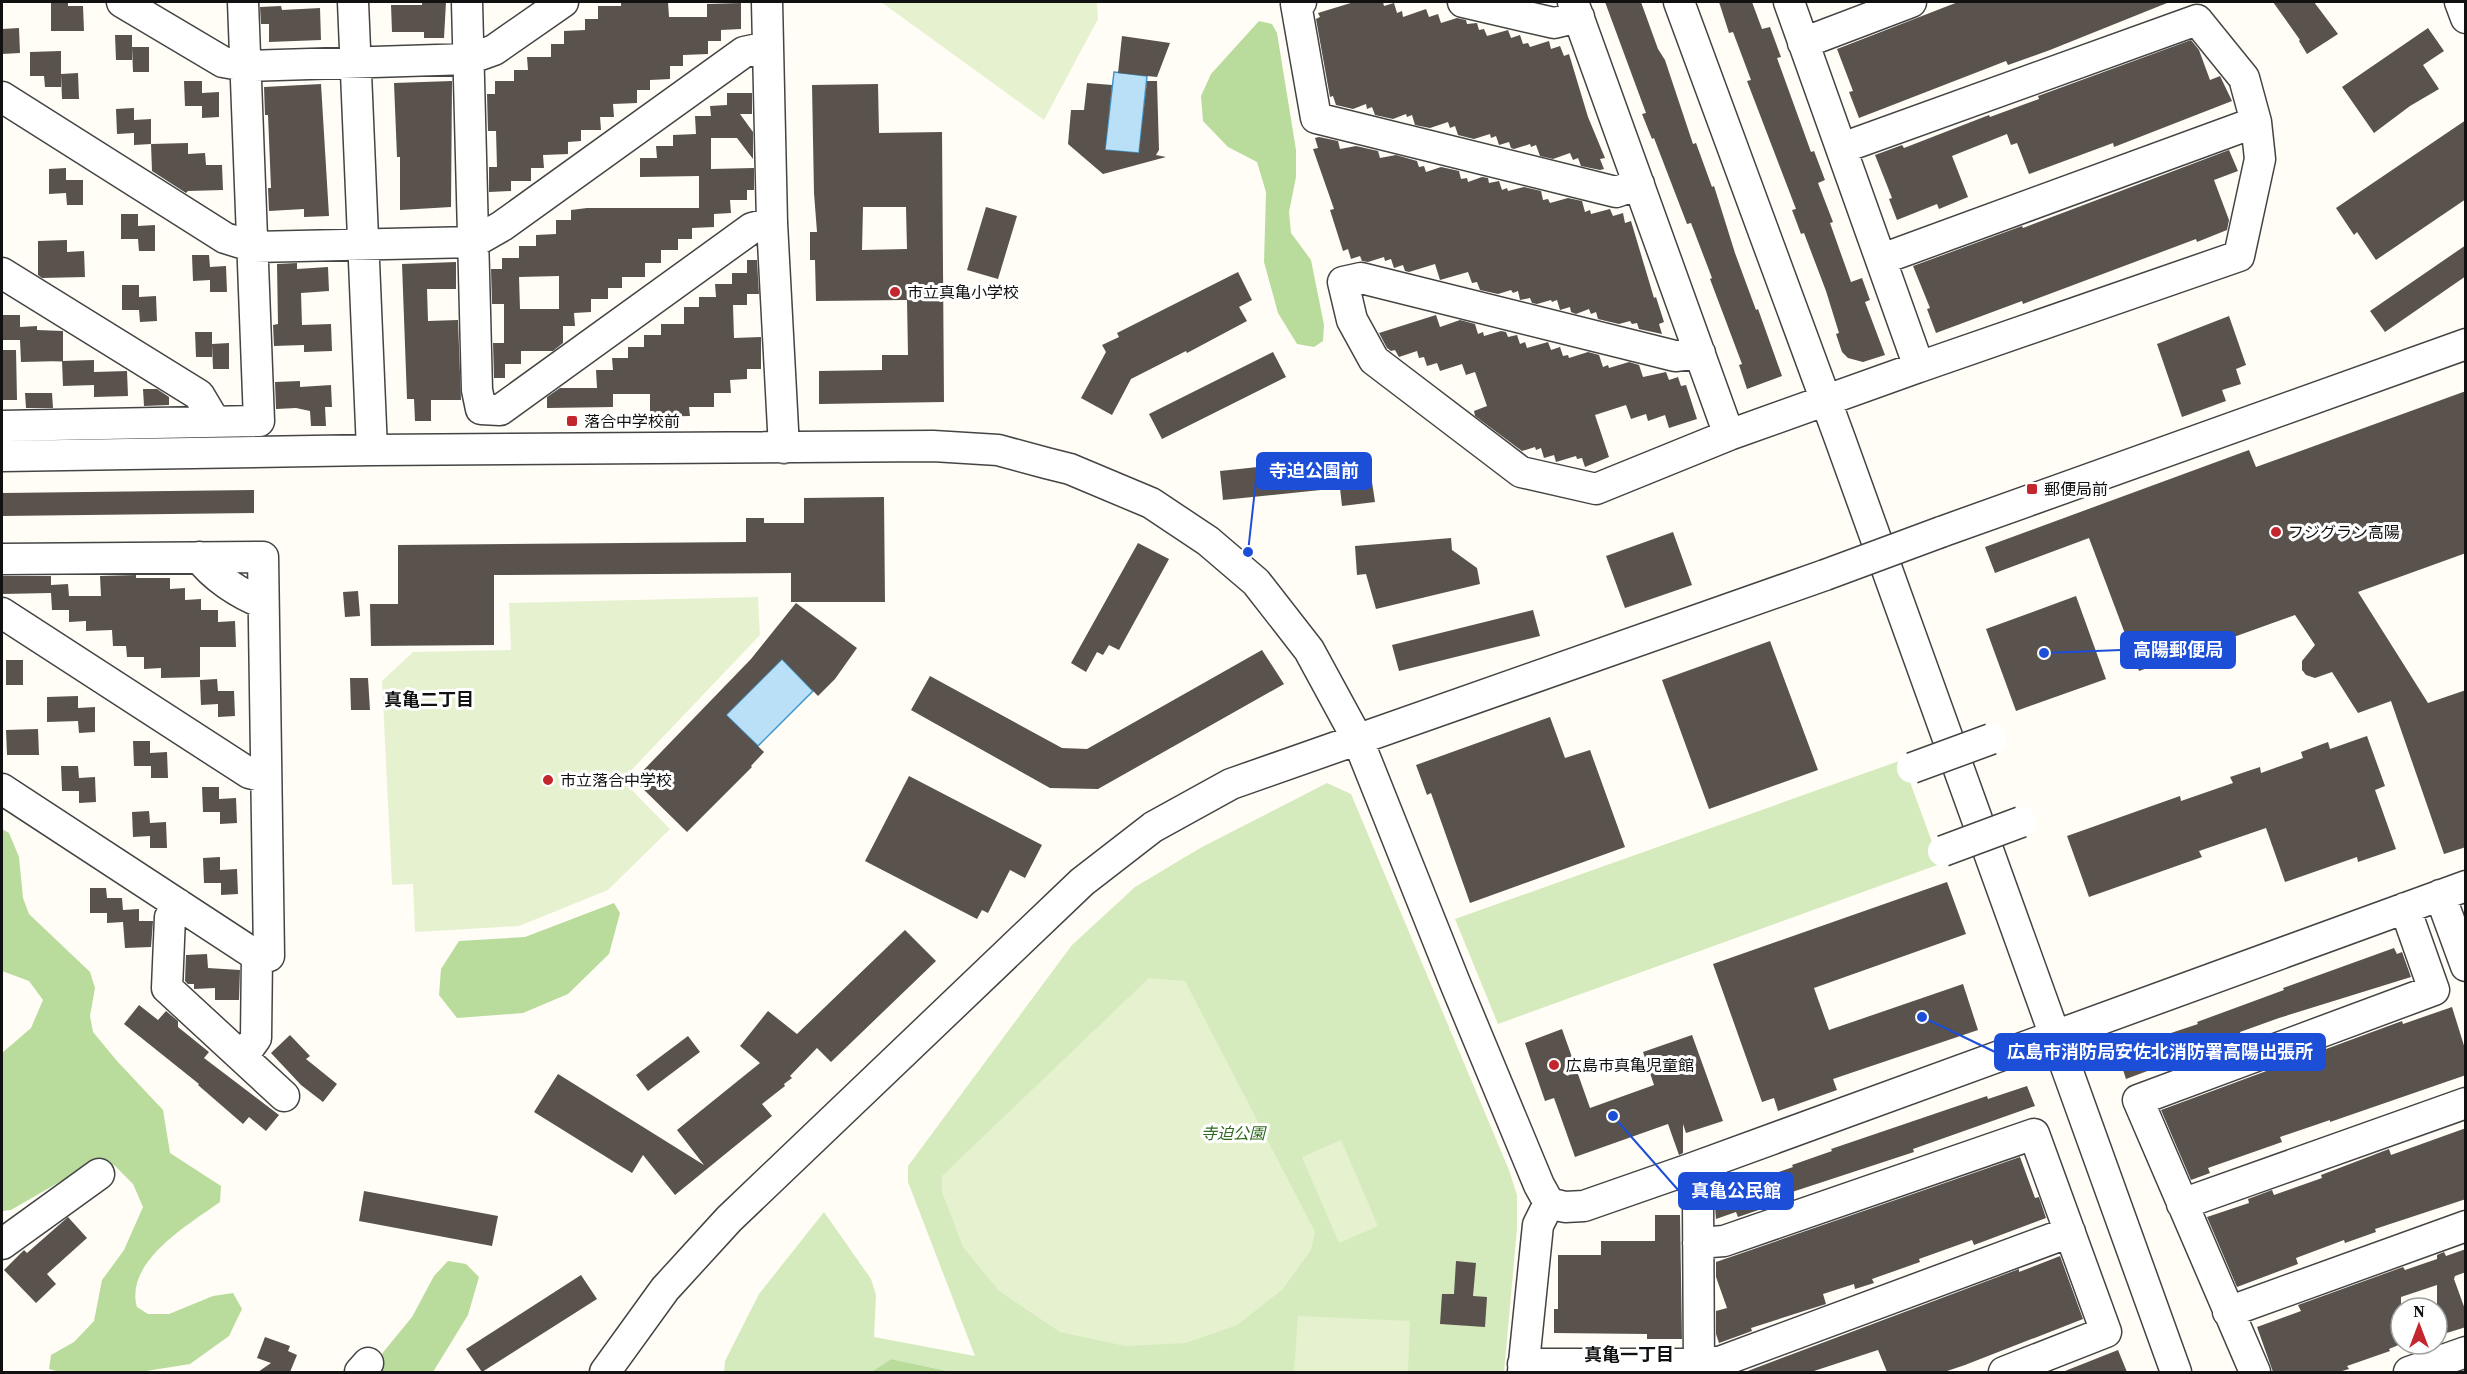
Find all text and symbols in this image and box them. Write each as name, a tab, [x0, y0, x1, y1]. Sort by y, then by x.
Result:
place label: 市立真亀小学校	[907, 281, 1019, 303]
marker: 市立真亀小学校	[888, 285, 902, 299]
place label: 落合中学校前	[584, 410, 680, 432]
marker: 落合中学校前	[565, 414, 579, 428]
callout: 寺迫公園前	[1257, 453, 1371, 489]
text: 寺迫公園前	[1269, 458, 1359, 483]
place label: 郵便局前	[2044, 478, 2108, 500]
marker: 郵便局前	[2025, 482, 2039, 496]
place label: フジグラン高陽	[2288, 521, 2400, 543]
marker: フジグラン高陽	[2269, 525, 2283, 539]
callout: 高陽郵便局	[2121, 632, 2235, 668]
text: 高陽郵便局	[2133, 637, 2223, 662]
district label: 真亀二丁目	[384, 687, 474, 712]
place label: 市立落合中学校	[560, 769, 672, 791]
marker: 市立落合中学校	[541, 773, 555, 787]
callout: 広島市消防局安佐北消防署高陽出張所	[1995, 1034, 2325, 1070]
text: 広島市消防局安佐北消防署高陽出張所	[2007, 1039, 2313, 1064]
place label: 広島市真亀児童館	[1566, 1054, 1694, 1076]
marker: 広島市真亀児童館	[1547, 1058, 1561, 1072]
park label: 寺迫公園	[1201, 1122, 1267, 1144]
callout: 真亀公民館	[1679, 1173, 1793, 1209]
text: 真亀公民館	[1691, 1178, 1781, 1203]
north arrow	[2389, 1296, 2449, 1356]
text: N	[2413, 1300, 2425, 1322]
district label: 真亀一丁目	[1584, 1342, 1674, 1367]

